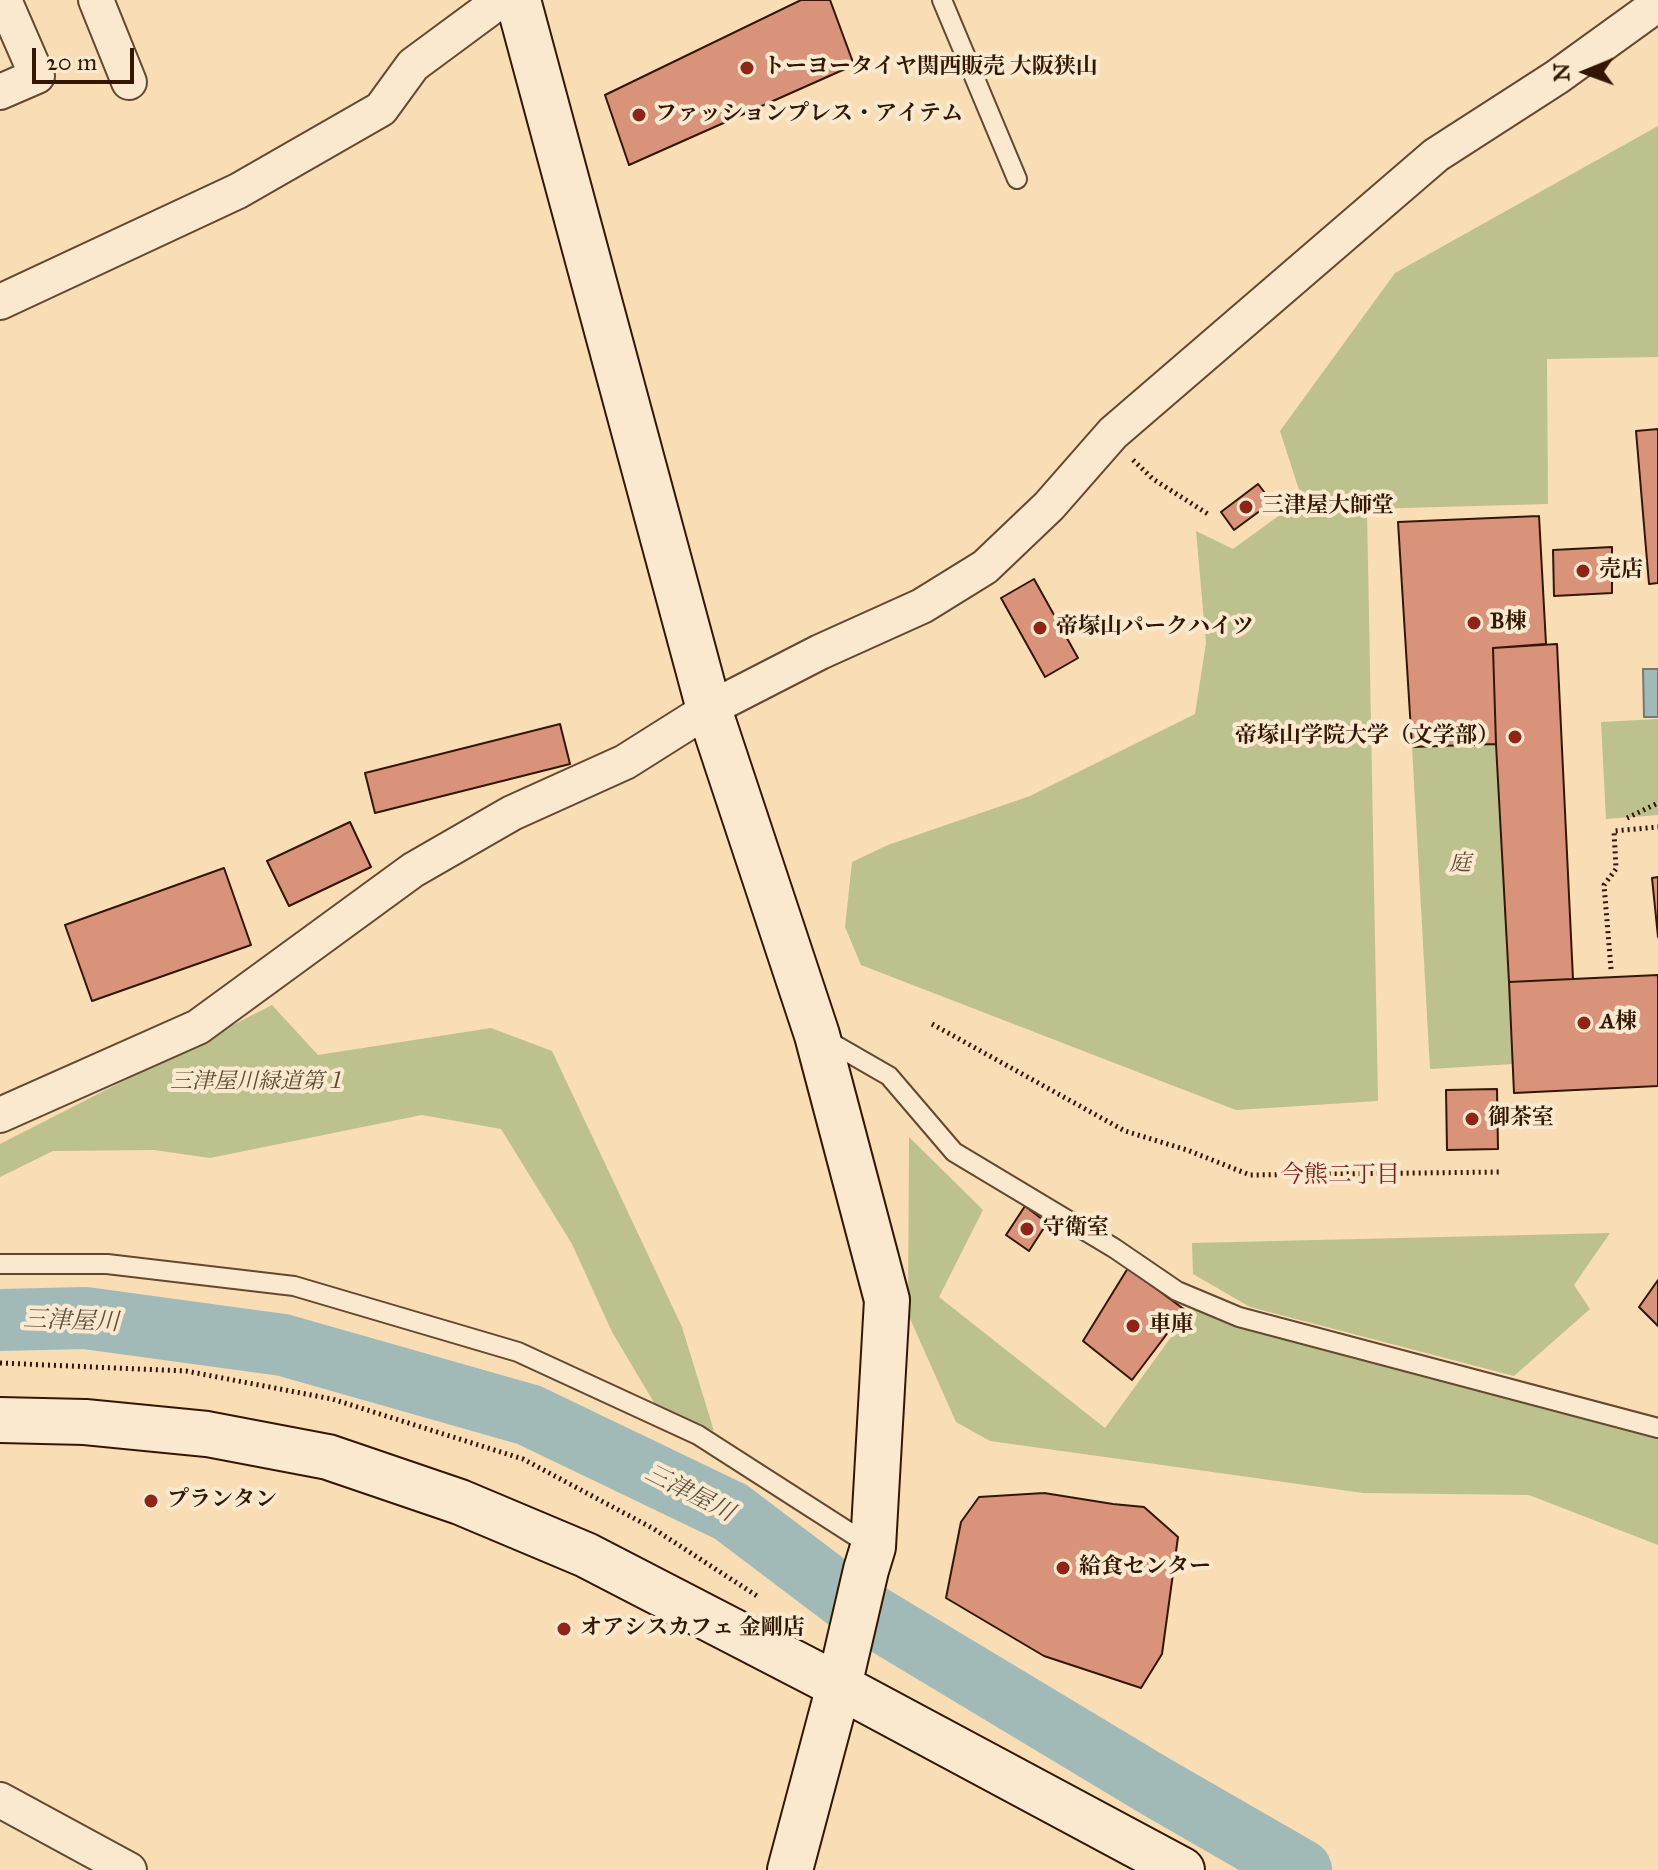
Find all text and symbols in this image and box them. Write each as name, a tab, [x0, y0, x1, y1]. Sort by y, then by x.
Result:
scale bar	[36, 32, 138, 82]
north arrow	[1546, 32, 1626, 112]
text: 20 m	[46, 47, 97, 77]
place label: トーヨータイヤ関西販売 大阪狭山	[763, 55, 1098, 81]
marker: トーヨータイヤ関西販売 大阪狭山	[738, 59, 756, 77]
text: N	[1548, 63, 1575, 82]
place label: ファッションプレス・アイテム	[655, 102, 963, 128]
marker: ファッションプレス・アイテム	[630, 106, 648, 124]
place label: 三津屋大師堂	[1262, 494, 1394, 520]
marker: 三津屋大師堂	[1237, 498, 1255, 516]
place label: 売店	[1599, 558, 1643, 584]
marker: 売店	[1574, 562, 1592, 580]
place label: B棟	[1490, 610, 1527, 636]
marker: B棟	[1465, 614, 1483, 632]
place label: 帝塚山パークハイツ	[1056, 615, 1254, 641]
marker: 帝塚山パークハイツ	[1031, 619, 1049, 637]
place label: 帝塚山学院大学（文学部）	[1235, 724, 1499, 750]
marker: 帝塚山学院大学（文学部）	[1506, 728, 1524, 746]
park label: 庭	[1449, 852, 1471, 878]
place label: A棟	[1600, 1010, 1637, 1036]
marker: A棟	[1575, 1014, 1593, 1032]
park label: 三津屋川緑道第１	[170, 1070, 346, 1096]
place label: 御茶室	[1488, 1106, 1554, 1132]
marker: 御茶室	[1463, 1110, 1481, 1128]
district label: 今熊二丁目	[1280, 1162, 1400, 1190]
place label: 守衛室	[1043, 1216, 1109, 1242]
marker: 守衛室	[1018, 1220, 1036, 1238]
water label: 三津屋川	[23, 1306, 119, 1338]
place label: 車庫	[1149, 1313, 1193, 1339]
marker: 車庫	[1124, 1317, 1142, 1335]
water label: 三津屋川	[640, 1459, 738, 1529]
place label: プランタン	[167, 1488, 277, 1514]
marker: プランタン	[142, 1492, 160, 1510]
place label: 給食センター	[1079, 1555, 1211, 1581]
marker: 給食センター	[1054, 1559, 1072, 1577]
place label: オアシスカフェ 金剛店	[580, 1616, 805, 1642]
marker: オアシスカフェ 金剛店	[555, 1620, 573, 1638]

